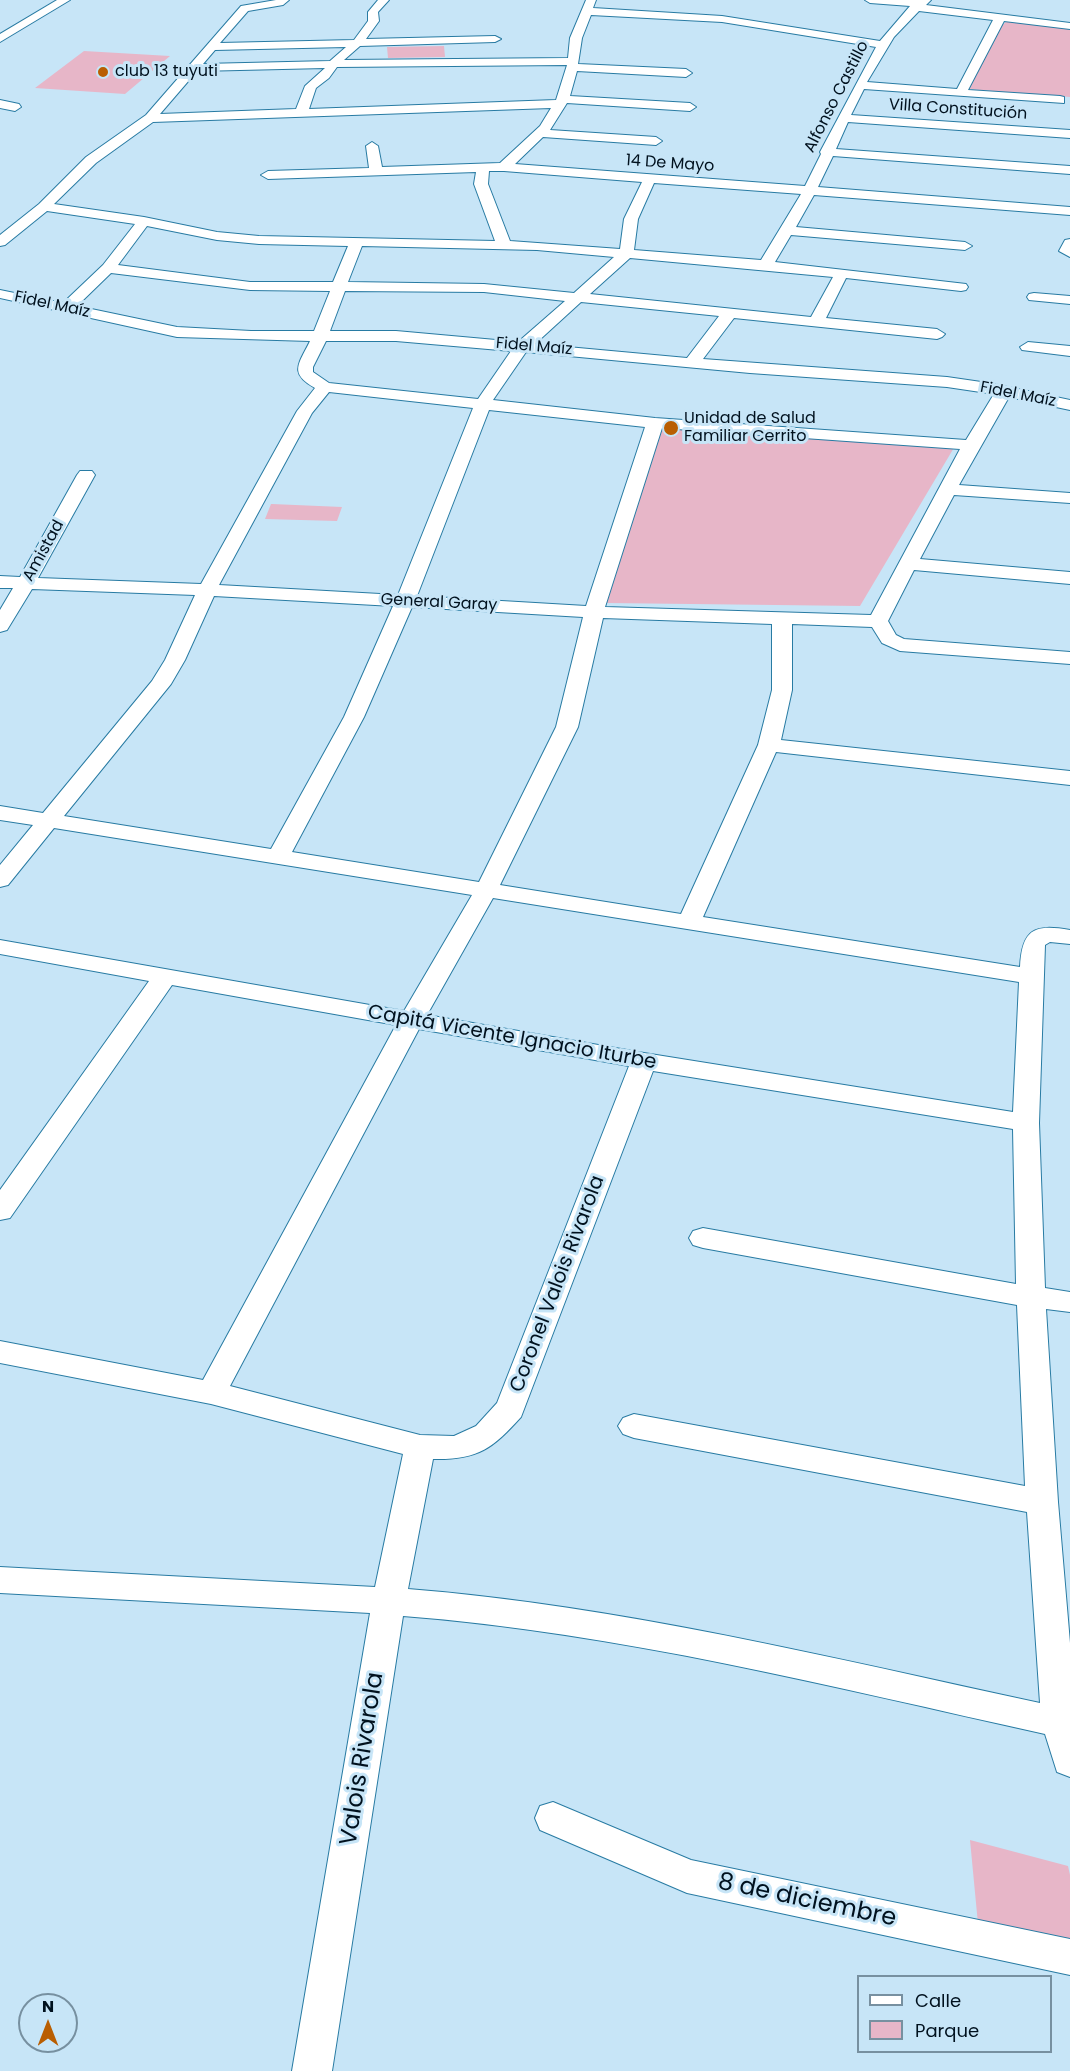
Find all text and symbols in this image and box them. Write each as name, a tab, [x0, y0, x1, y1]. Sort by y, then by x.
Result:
street label: Alfonso Castillo	[801, 38, 873, 156]
place label: club 13 tuyuti	[115, 62, 218, 82]
marker: club 13 tuyuti	[96, 65, 110, 79]
street label: Villa Constitución	[888, 96, 1028, 124]
street label: 14 De Mayo	[625, 151, 715, 177]
street label: Fidel Maíz	[12, 288, 92, 322]
street label: Fidel Maíz	[495, 334, 573, 360]
street label: Fidel Maíz	[978, 378, 1058, 412]
place label: Unidad de Salud Familiar Cerrito	[684, 409, 816, 447]
marker: Unidad de Salud Familiar Cerrito	[662, 419, 680, 437]
street label: Amistad	[19, 517, 69, 585]
street label: General Garay	[380, 590, 498, 616]
street label: Capitá Vicente Ignacio Iturbe	[366, 1001, 658, 1075]
street label: Coronel Valois Rivarola	[506, 1172, 610, 1396]
street label: Valois Rivarola	[335, 1670, 391, 1848]
street label: 8 de diciembre	[715, 1868, 899, 1934]
legend	[857, 1975, 1052, 2053]
text: Calle	[915, 1988, 961, 2013]
north arrow	[18, 1993, 78, 2053]
text: N	[42, 1995, 54, 2018]
text: Parque	[915, 2018, 979, 2043]

